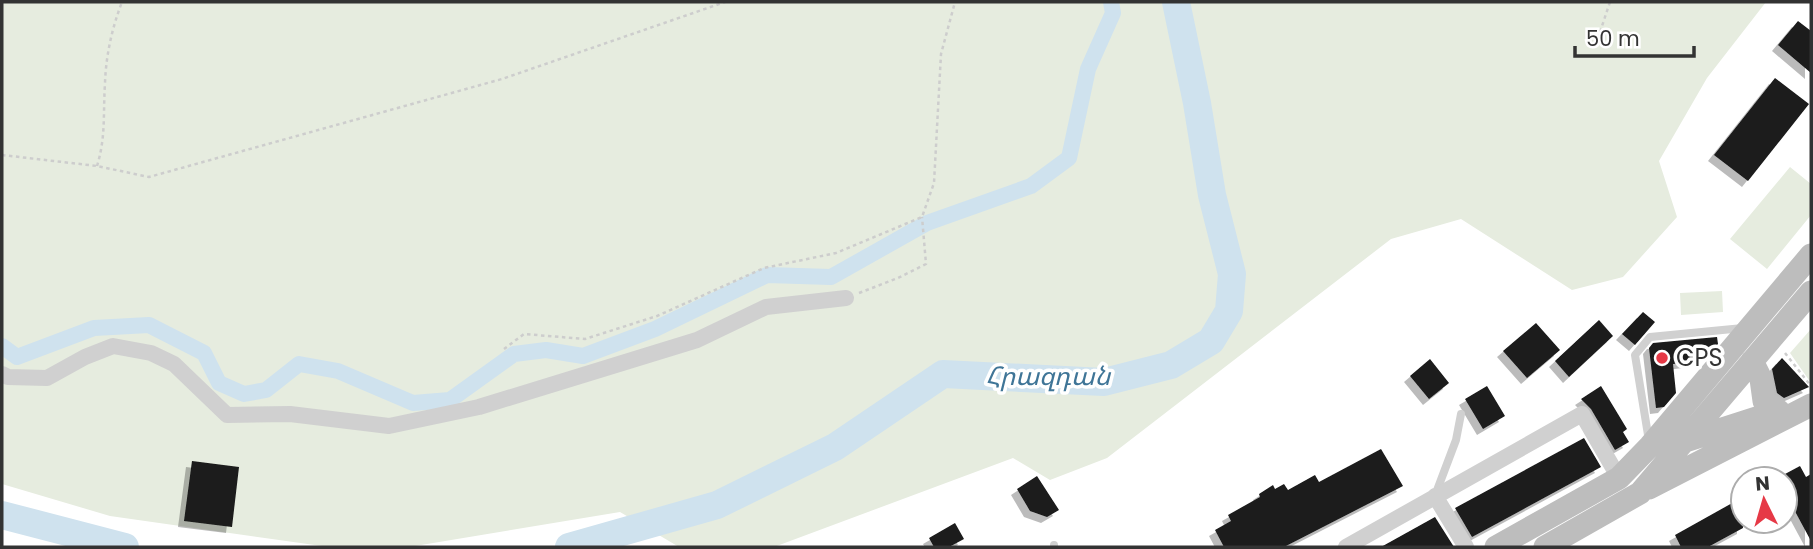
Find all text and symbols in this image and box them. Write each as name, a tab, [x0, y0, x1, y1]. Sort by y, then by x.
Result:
scale bar	[1575, 14, 1694, 58]
text: 50 m	[1586, 24, 1640, 53]
place label: CPS	[1676, 341, 1723, 374]
marker: CPS	[1654, 350, 1670, 366]
water label: Հրազդան	[986, 358, 1112, 394]
north arrow	[1729, 465, 1799, 535]
text: N	[1754, 469, 1771, 498]

